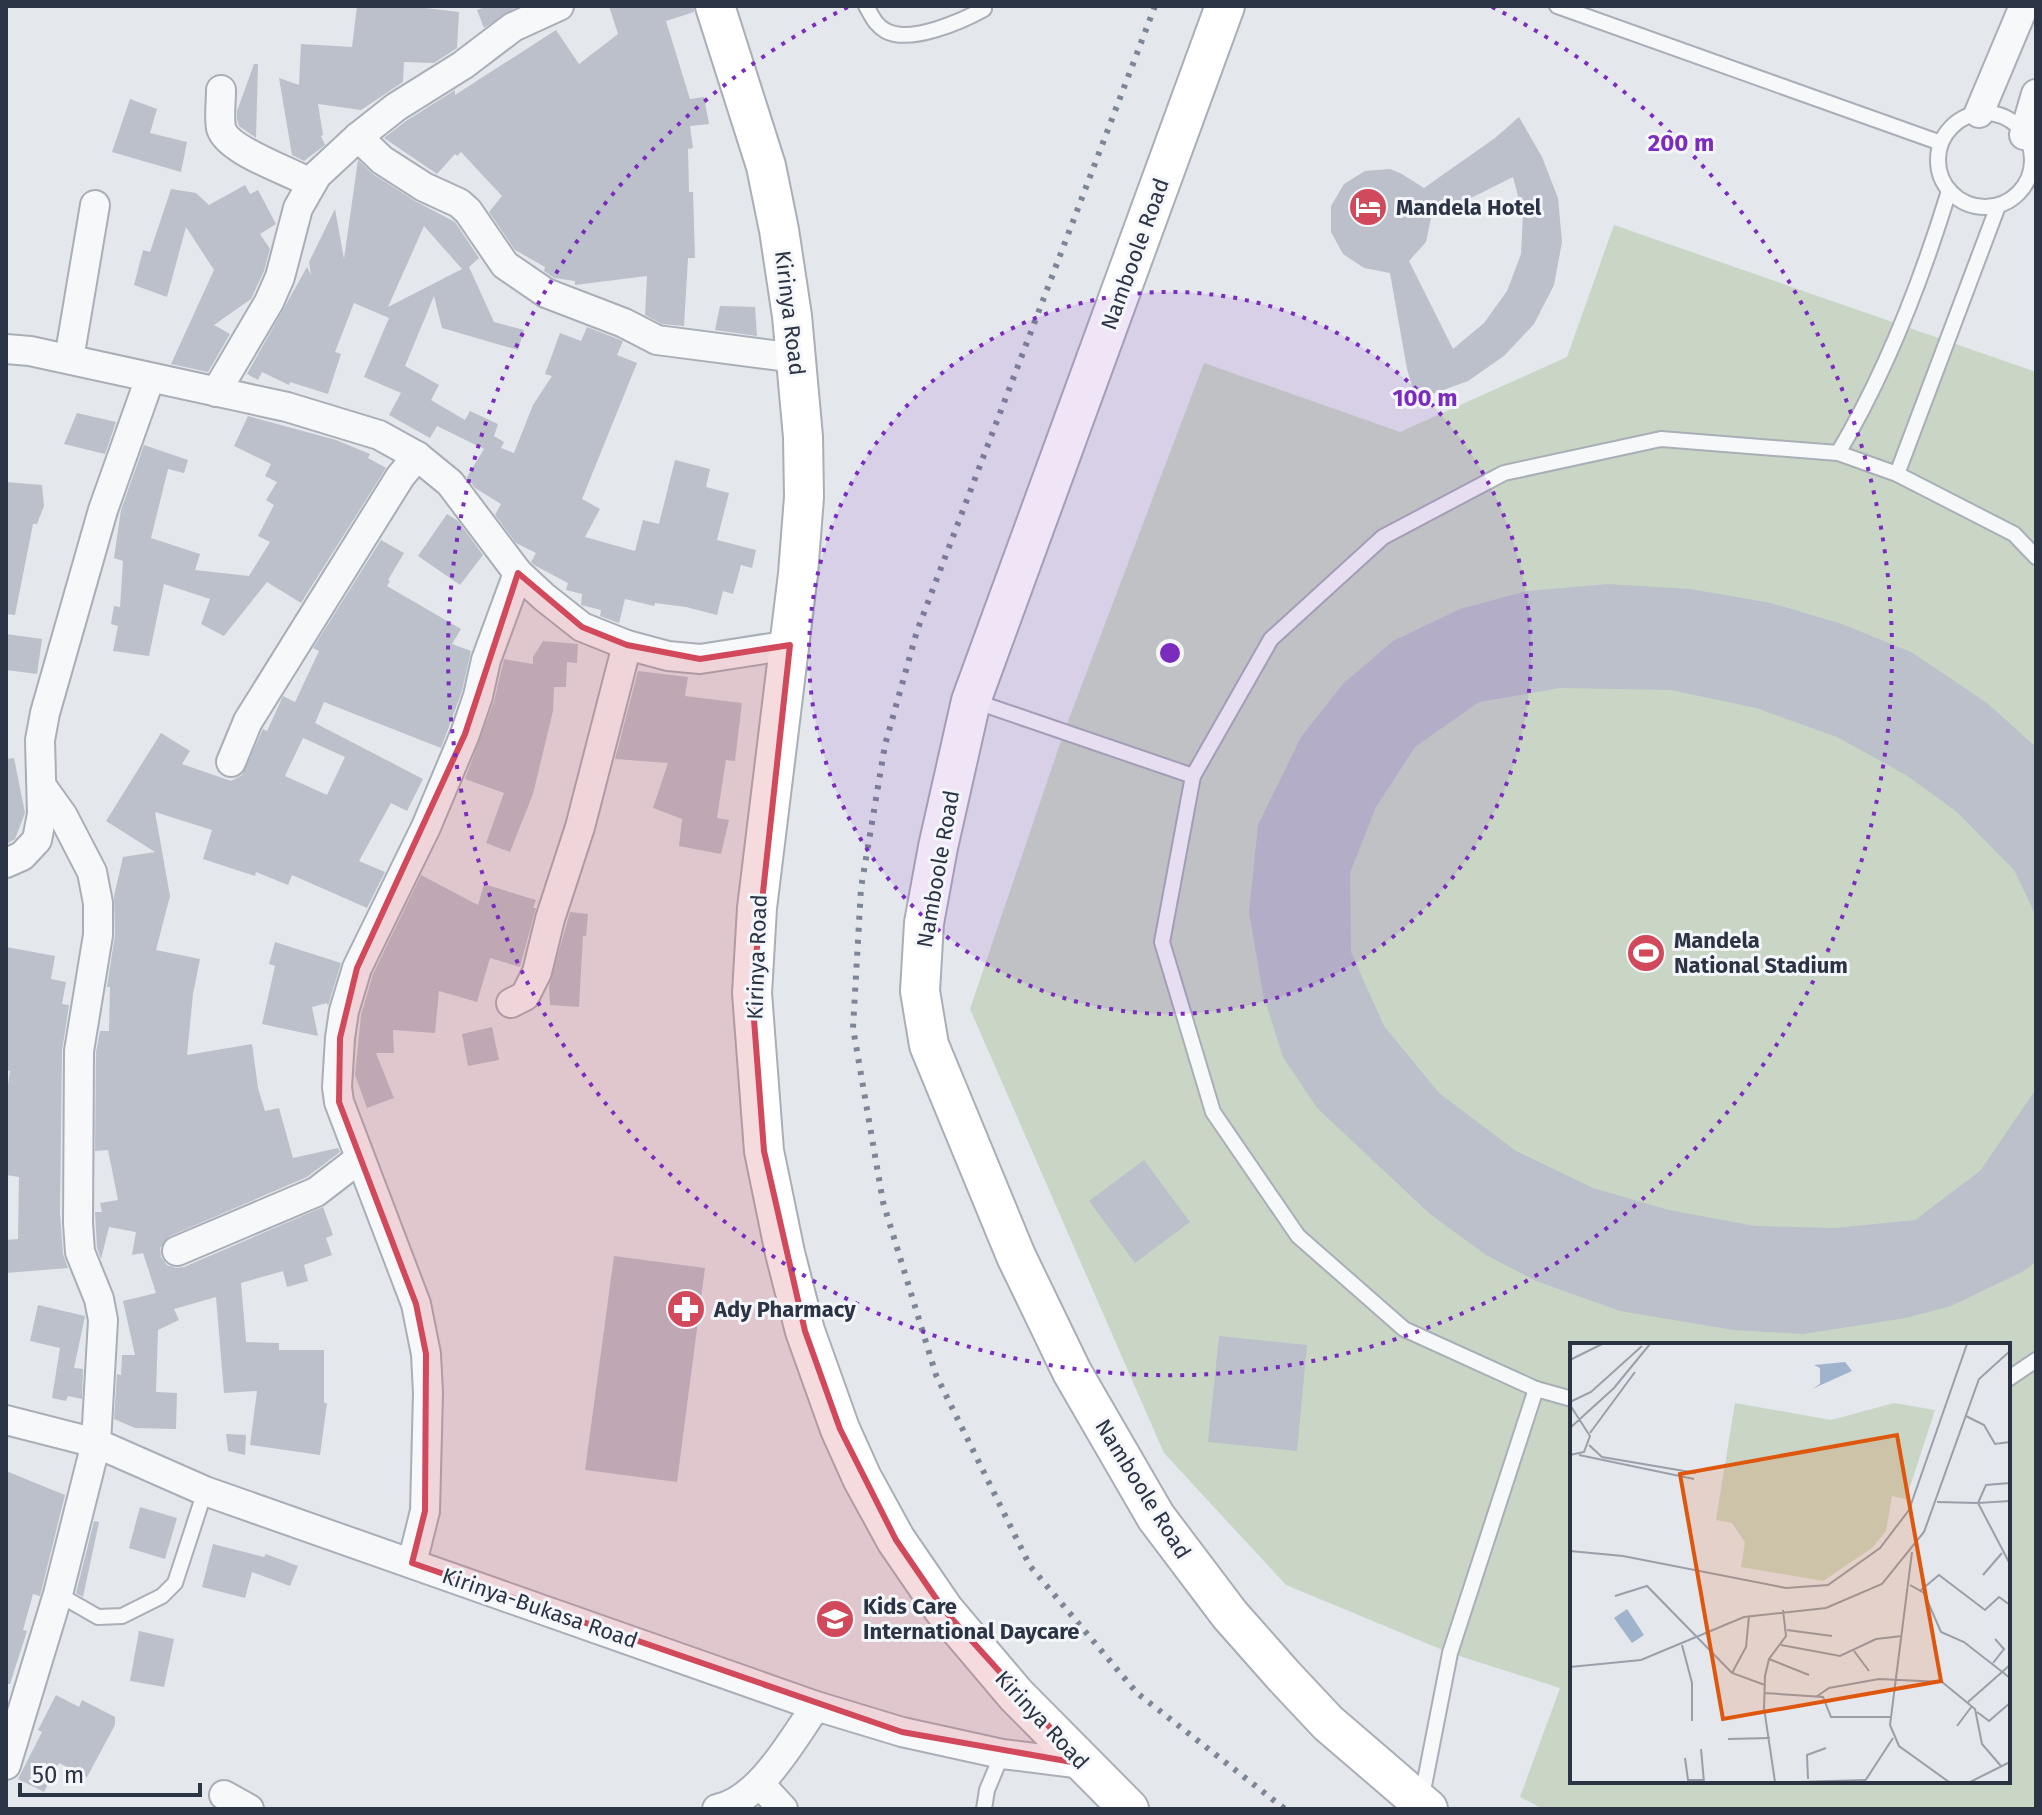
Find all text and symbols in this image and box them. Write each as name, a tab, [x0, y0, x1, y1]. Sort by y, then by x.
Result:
text: 200 m	[1648, 129, 1714, 157]
street label: Namboole Road	[1095, 174, 1175, 334]
hotel icon: Mandela Hotel	[1347, 186, 1389, 228]
place label: Mandela Hotel	[1396, 194, 1542, 221]
street label: Kirinya Road	[769, 249, 811, 377]
text: 100 m	[1392, 384, 1458, 412]
centre of rings	[1156, 639, 1184, 667]
street label: Namboole Road	[911, 788, 965, 950]
street label: Kirinya Road	[741, 894, 773, 1020]
place label: Mandela National Stadium	[1674, 927, 1848, 979]
sports icon: Mandela National Stadium	[1625, 932, 1667, 974]
pharmacy icon: Ady Pharmacy	[665, 1288, 707, 1330]
place label: Ady Pharmacy	[713, 1296, 856, 1323]
inset map	[1570, 1343, 2010, 1783]
street label: Namboole Road	[1089, 1414, 1197, 1564]
street label: Kirinya-Bukasa Road	[439, 1562, 641, 1654]
place label: Kids Care International Daycare	[863, 1593, 1080, 1645]
school or university icon: Kids Care International Daycare	[814, 1598, 856, 1640]
street label: Kirinya Road	[989, 1665, 1095, 1775]
scale bar	[20, 1747, 200, 1797]
text: 50 m	[32, 1761, 84, 1789]

